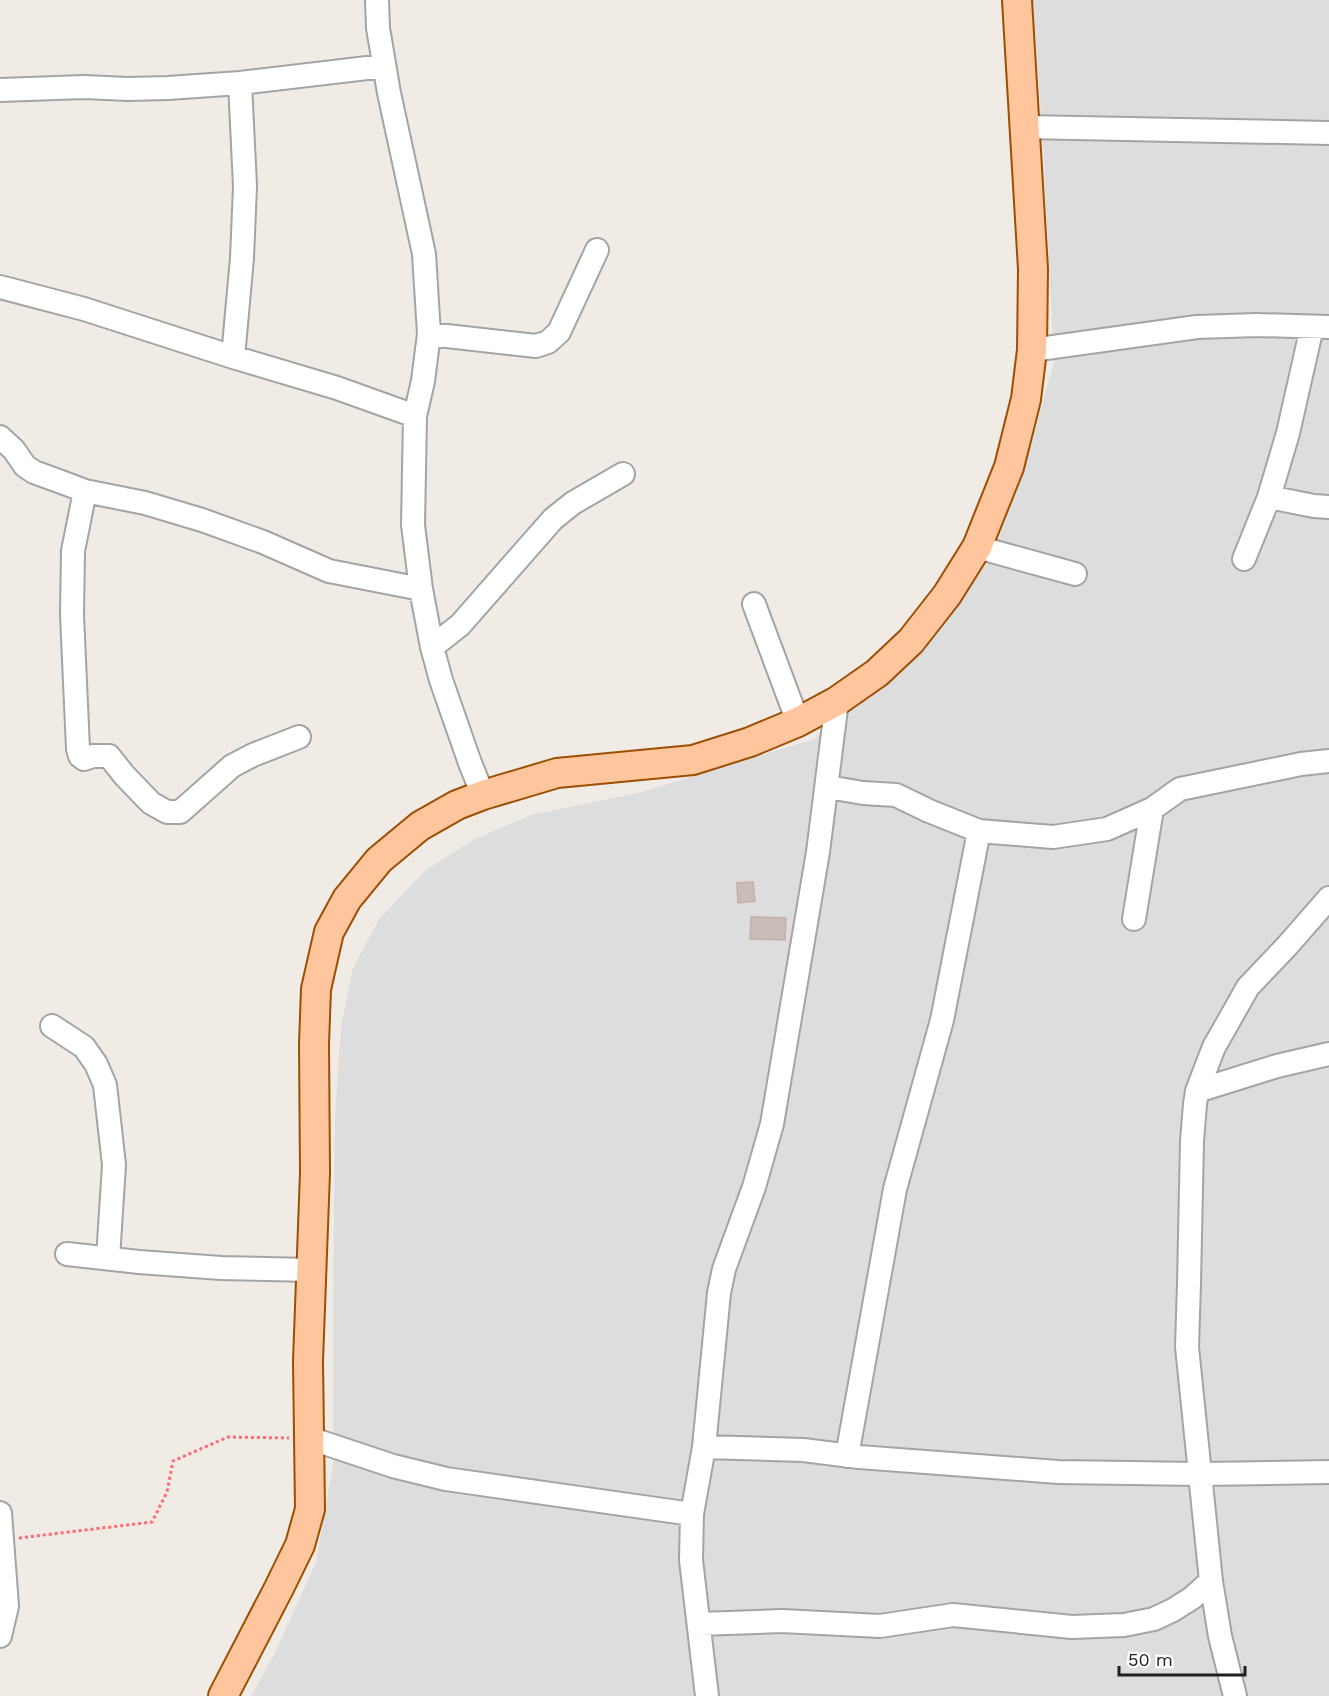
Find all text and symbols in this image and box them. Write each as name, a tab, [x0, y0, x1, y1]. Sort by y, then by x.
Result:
scale bar	[1119, 1639, 1245, 1677]
text: 50 m	[1128, 1649, 1173, 1670]

